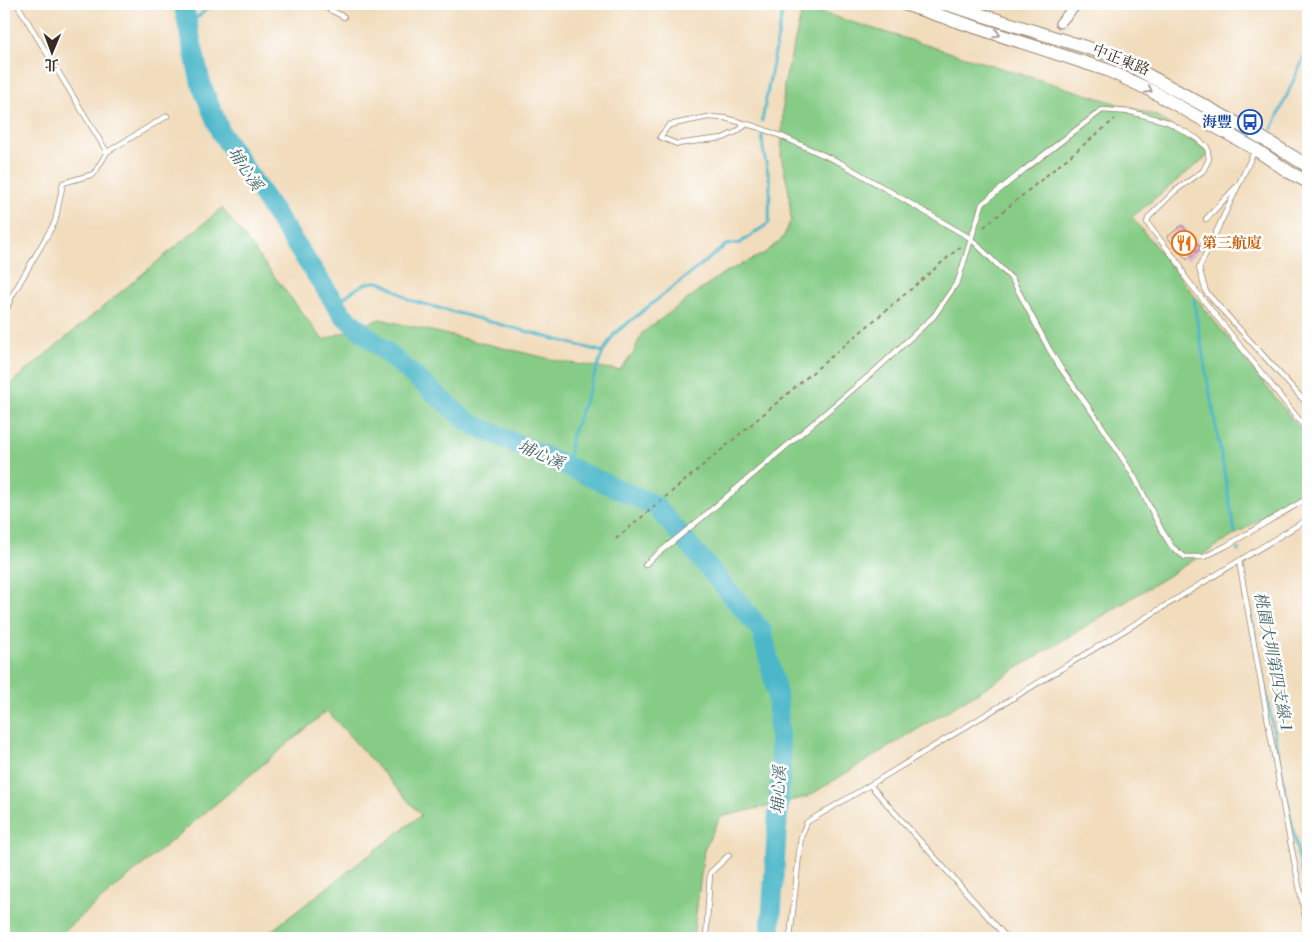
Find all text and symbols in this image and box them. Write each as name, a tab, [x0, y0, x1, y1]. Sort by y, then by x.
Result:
north arrow	[28, 28, 78, 78]
one-way arrow	[992, 28, 1001, 38]
street label: 中正東路	[1090, 40, 1152, 80]
text: 北	[45, 55, 59, 73]
one-way arrow	[1144, 84, 1153, 94]
bus stop icon: 海豐	[1237, 109, 1263, 135]
place label: 海豐	[1202, 113, 1232, 132]
water label: 埔心溪	[223, 144, 268, 196]
restaurant icon: 第三航廈	[1171, 230, 1197, 256]
place label: 第三航廈	[1202, 234, 1262, 253]
water label: 埔心溪	[515, 436, 569, 475]
water label: 桃園大圳第四支線-1	[1250, 590, 1296, 732]
water label: 埔心溪	[768, 764, 790, 814]

